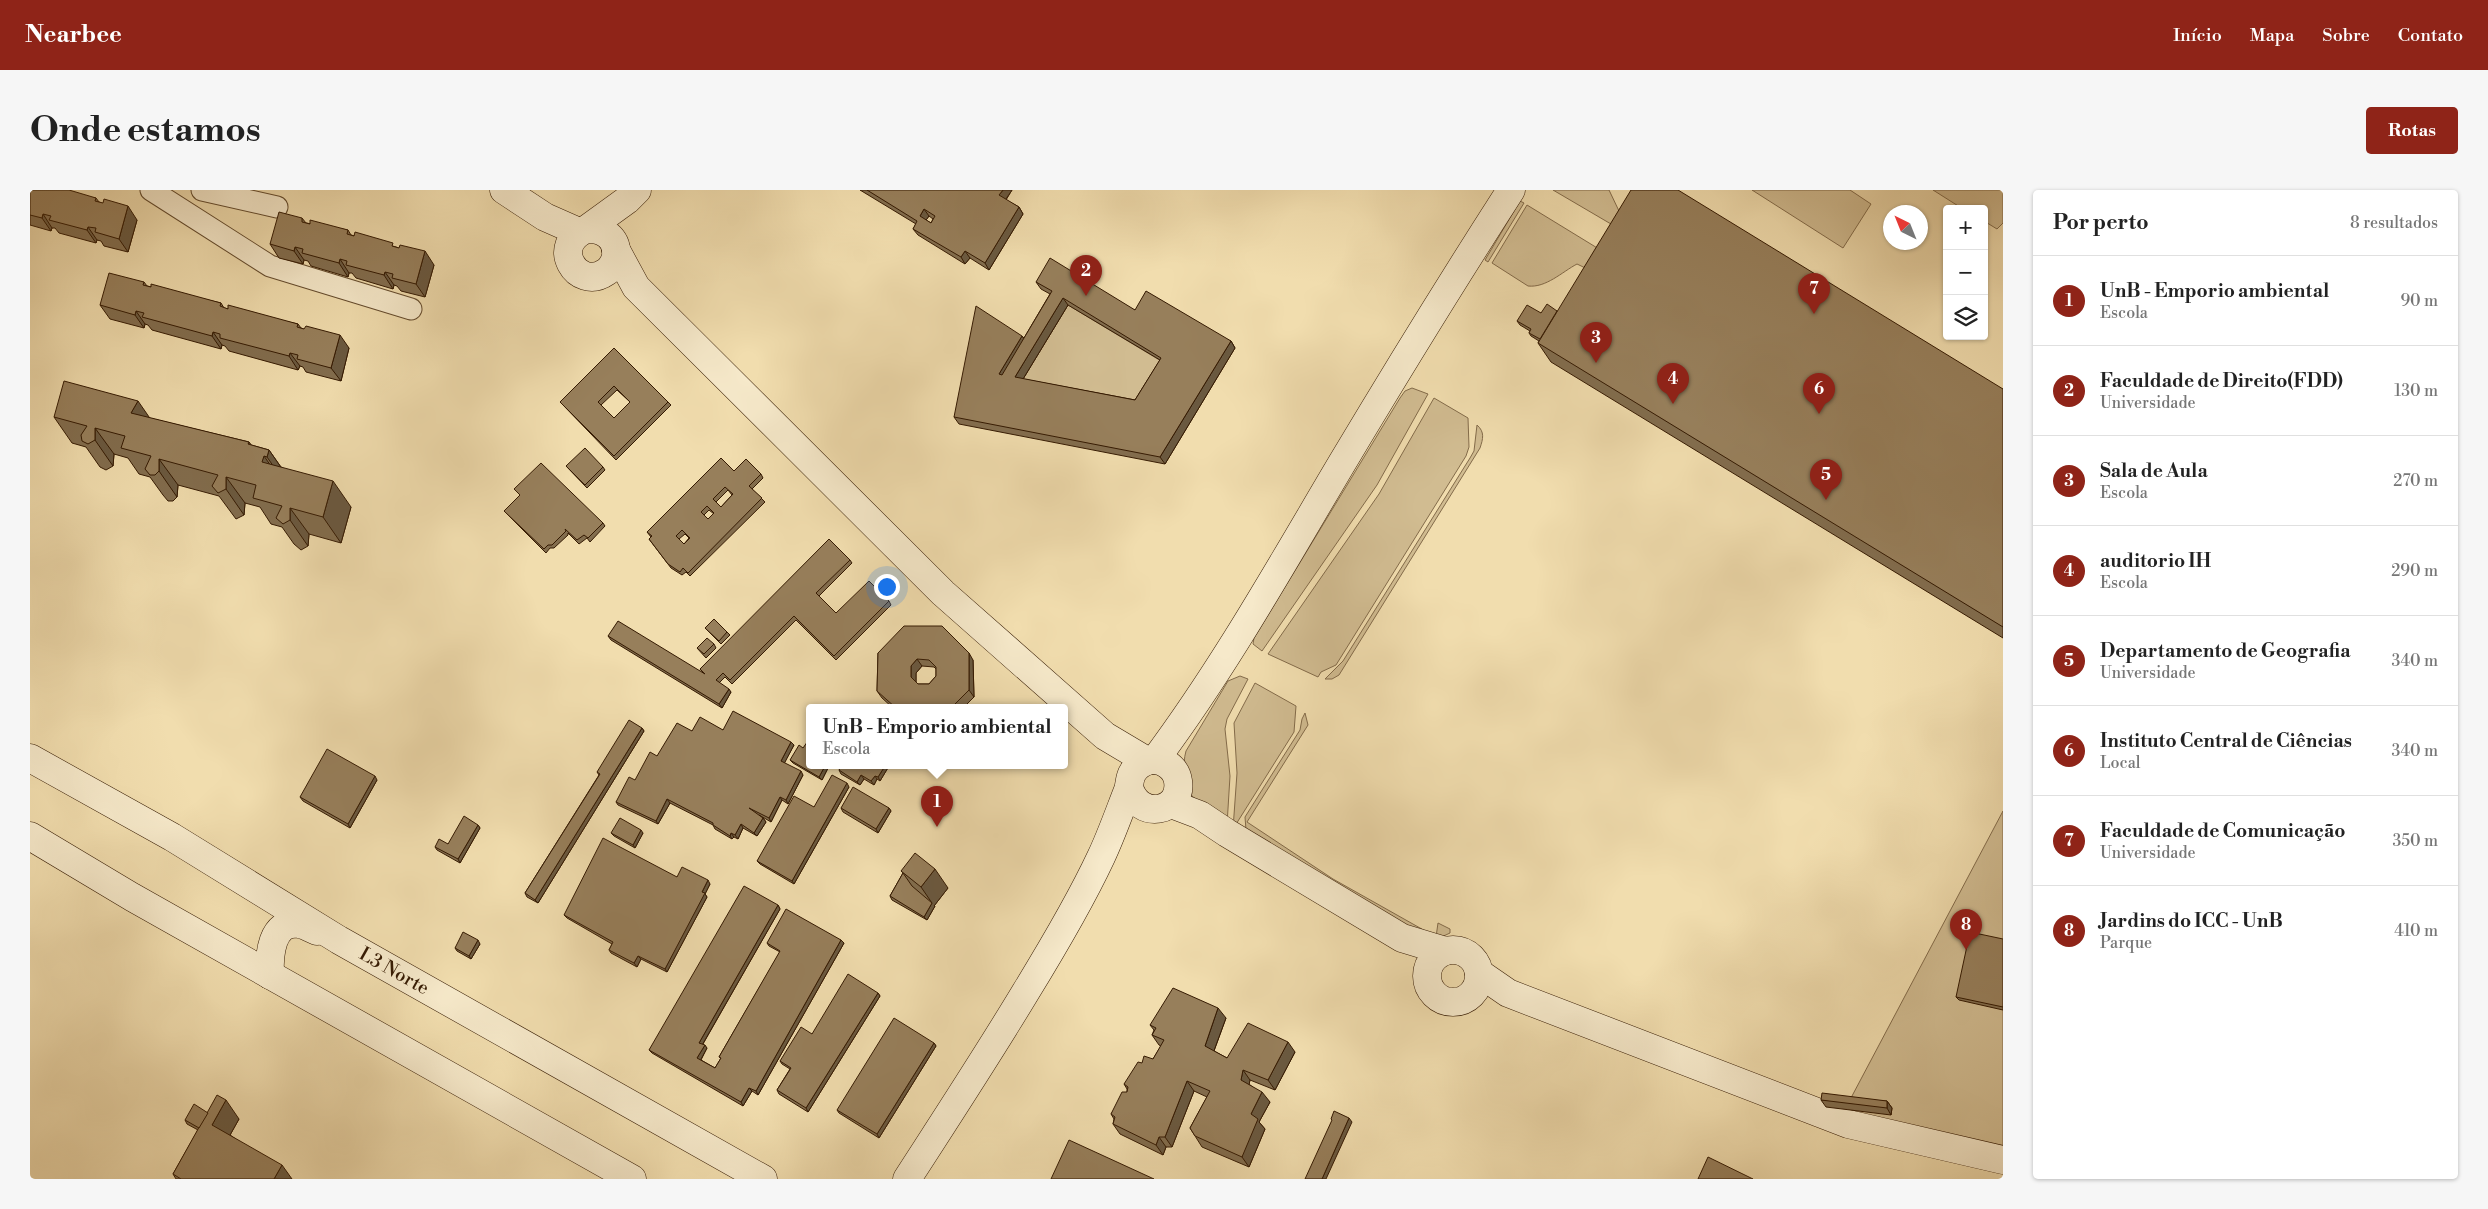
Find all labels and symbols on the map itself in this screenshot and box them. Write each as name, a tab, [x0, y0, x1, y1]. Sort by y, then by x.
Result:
north arrow	[1883, 205, 1928, 250]
pin: 2	[1070, 255, 1102, 296]
pin: 7	[1798, 273, 1830, 314]
pin: 3	[1580, 322, 1612, 363]
pin: 4	[1657, 363, 1689, 404]
pin: 6	[1803, 373, 1835, 414]
pin: 5	[1810, 459, 1842, 500]
your location	[874, 574, 900, 600]
pin: 1	[921, 786, 953, 827]
pin: 8	[1950, 909, 1982, 950]
street label: L3 Norte	[355, 942, 433, 1000]

